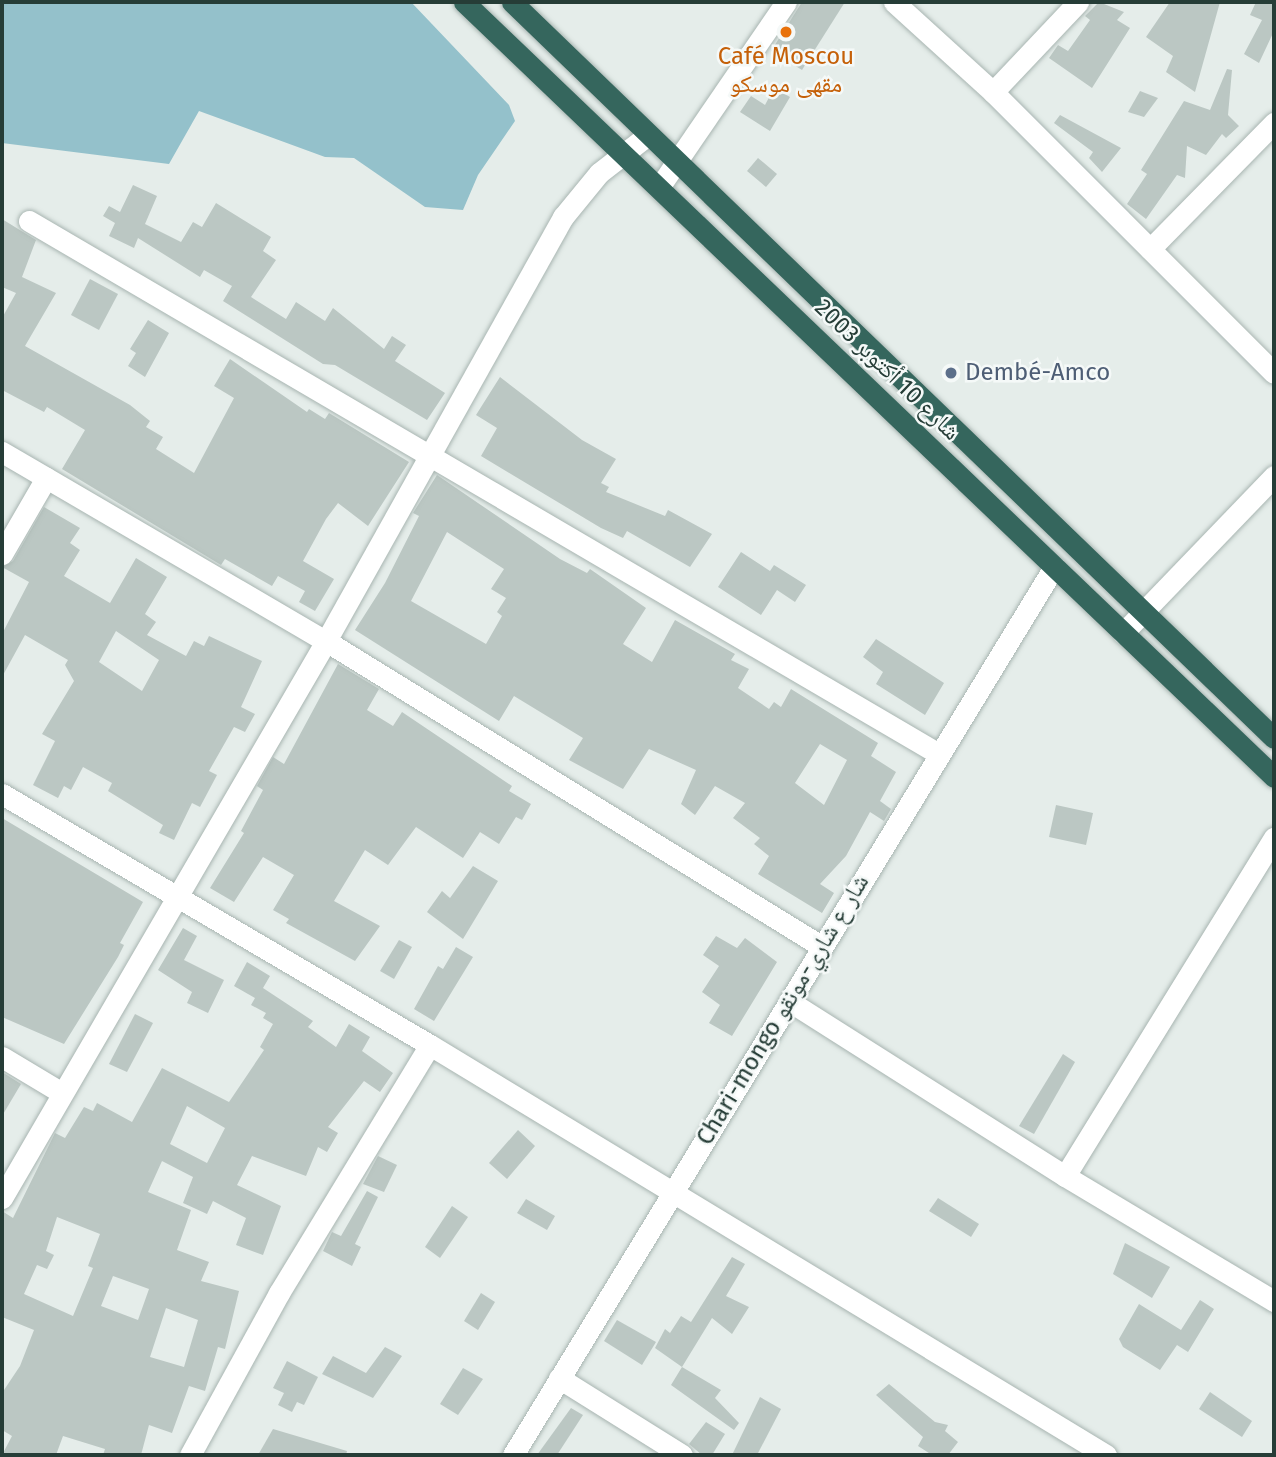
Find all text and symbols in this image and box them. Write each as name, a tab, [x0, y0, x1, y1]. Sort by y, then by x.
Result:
marker: Café Moscou مقهى موسكو	[778, 24, 794, 40]
place label: Café Moscou مقهى موسكو	[718, 43, 854, 99]
street label: شارع 10 أكتوبر 2003	[808, 293, 966, 447]
place label: Dembé-Amco	[965, 359, 1110, 387]
marker: Dembé-Amco	[943, 365, 959, 381]
street label: Chari-mongo شار ع شاري-مونقو	[691, 870, 875, 1150]

